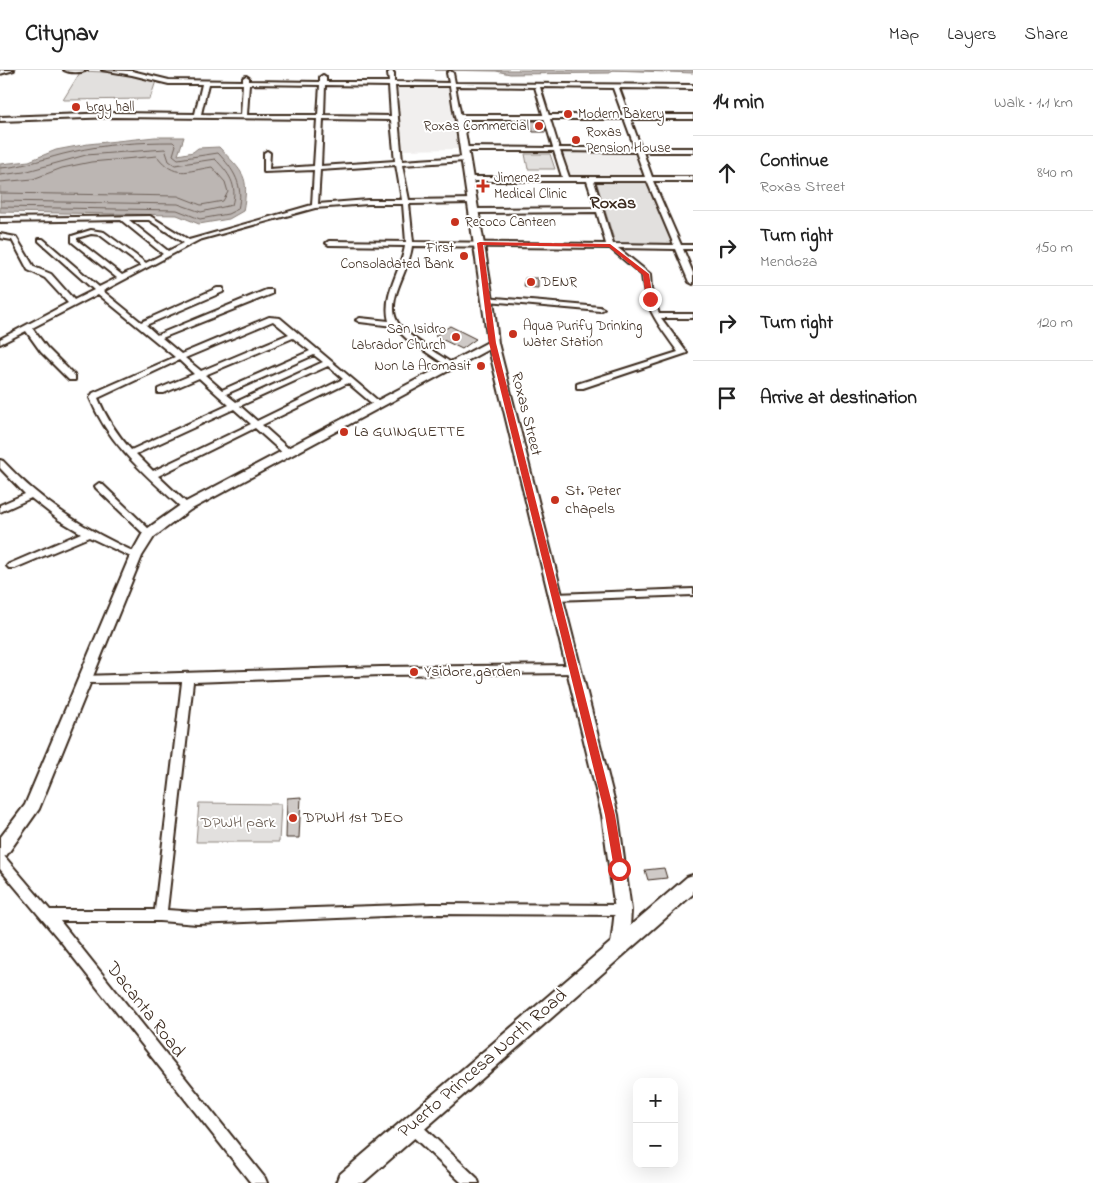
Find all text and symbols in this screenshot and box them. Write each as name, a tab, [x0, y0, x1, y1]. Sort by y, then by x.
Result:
text: Citynav	[25, 17, 98, 52]
text: Map	[889, 22, 919, 48]
text: Layers	[947, 22, 997, 48]
text: Share	[1025, 22, 1068, 48]
text: 14 min	[713, 88, 764, 118]
text: Walk · 1.1 km	[994, 91, 1073, 115]
place label: brgy hall	[86, 97, 134, 119]
marker: brgy hall	[70, 101, 82, 113]
place label: Modern Bakery	[578, 104, 664, 126]
marker: Modern Bakery	[562, 108, 574, 120]
place label: Roxas Commercial	[424, 116, 529, 137]
marker: Roxas Commercial	[533, 120, 545, 132]
place label: Roxas Pension House	[586, 122, 671, 159]
marker: Roxas Pension House	[570, 134, 582, 146]
text: Continue	[760, 148, 828, 175]
icon: ahead	[713, 159, 741, 187]
text: 840 m	[1037, 161, 1073, 185]
place label: Jimenez Medical Clinic	[494, 168, 568, 205]
text: Roxas Street	[760, 175, 845, 199]
marker: Jimenez Medical Clinic	[476, 179, 490, 193]
district label: Roxas	[590, 191, 636, 217]
place label: Recoco Canteen	[465, 212, 556, 233]
marker: Recoco Canteen	[449, 216, 461, 228]
text: Turn right	[760, 223, 833, 250]
icon: right	[713, 234, 741, 262]
text: 150 m	[1035, 236, 1073, 260]
place label: First Consoladated Bank	[340, 238, 455, 275]
marker: First Consoladated Bank	[458, 250, 470, 262]
text: Mendoza	[760, 250, 817, 274]
place label: DENR	[540, 272, 577, 293]
marker: DENR	[525, 276, 537, 288]
route end	[639, 288, 662, 311]
icon: right	[713, 309, 741, 337]
text: Turn right	[760, 310, 833, 337]
text: 120 m	[1037, 311, 1073, 335]
place label: Aqua Purify Drinking Water Station	[523, 316, 642, 353]
place label: San Isidro Labrador Church	[351, 319, 446, 356]
marker: Aqua Purify Drinking Water Station	[507, 328, 519, 340]
marker: San Isidro Labrador Church	[450, 331, 462, 343]
place label: Non La Aromasit	[375, 356, 471, 377]
marker: Non La Aromasit	[475, 360, 487, 372]
street label: Roxas Street	[504, 370, 548, 459]
icon: arrive	[713, 384, 741, 412]
text: Arrive at destination	[760, 385, 917, 412]
place label: La GUINGUETTE	[354, 420, 465, 444]
marker: La GUINGUETTE	[338, 426, 350, 438]
place label: St. Peter chapels	[565, 479, 621, 521]
marker: St. Peter chapels	[549, 494, 561, 506]
place label: Ysidore garden	[424, 660, 521, 684]
marker: Ysidore garden	[408, 666, 420, 678]
place label: DPWH 1st DEO	[302, 806, 403, 830]
park label: DPWH park	[199, 811, 277, 835]
marker: DPWH 1st DEO	[287, 812, 299, 824]
route start	[608, 858, 631, 881]
street label: Dacanta Road	[98, 956, 191, 1064]
street label: Puerto Princesa North Road	[393, 983, 574, 1145]
map controls	[633, 1078, 678, 1168]
button: +	[633, 1078, 678, 1123]
button: −	[633, 1123, 678, 1168]

